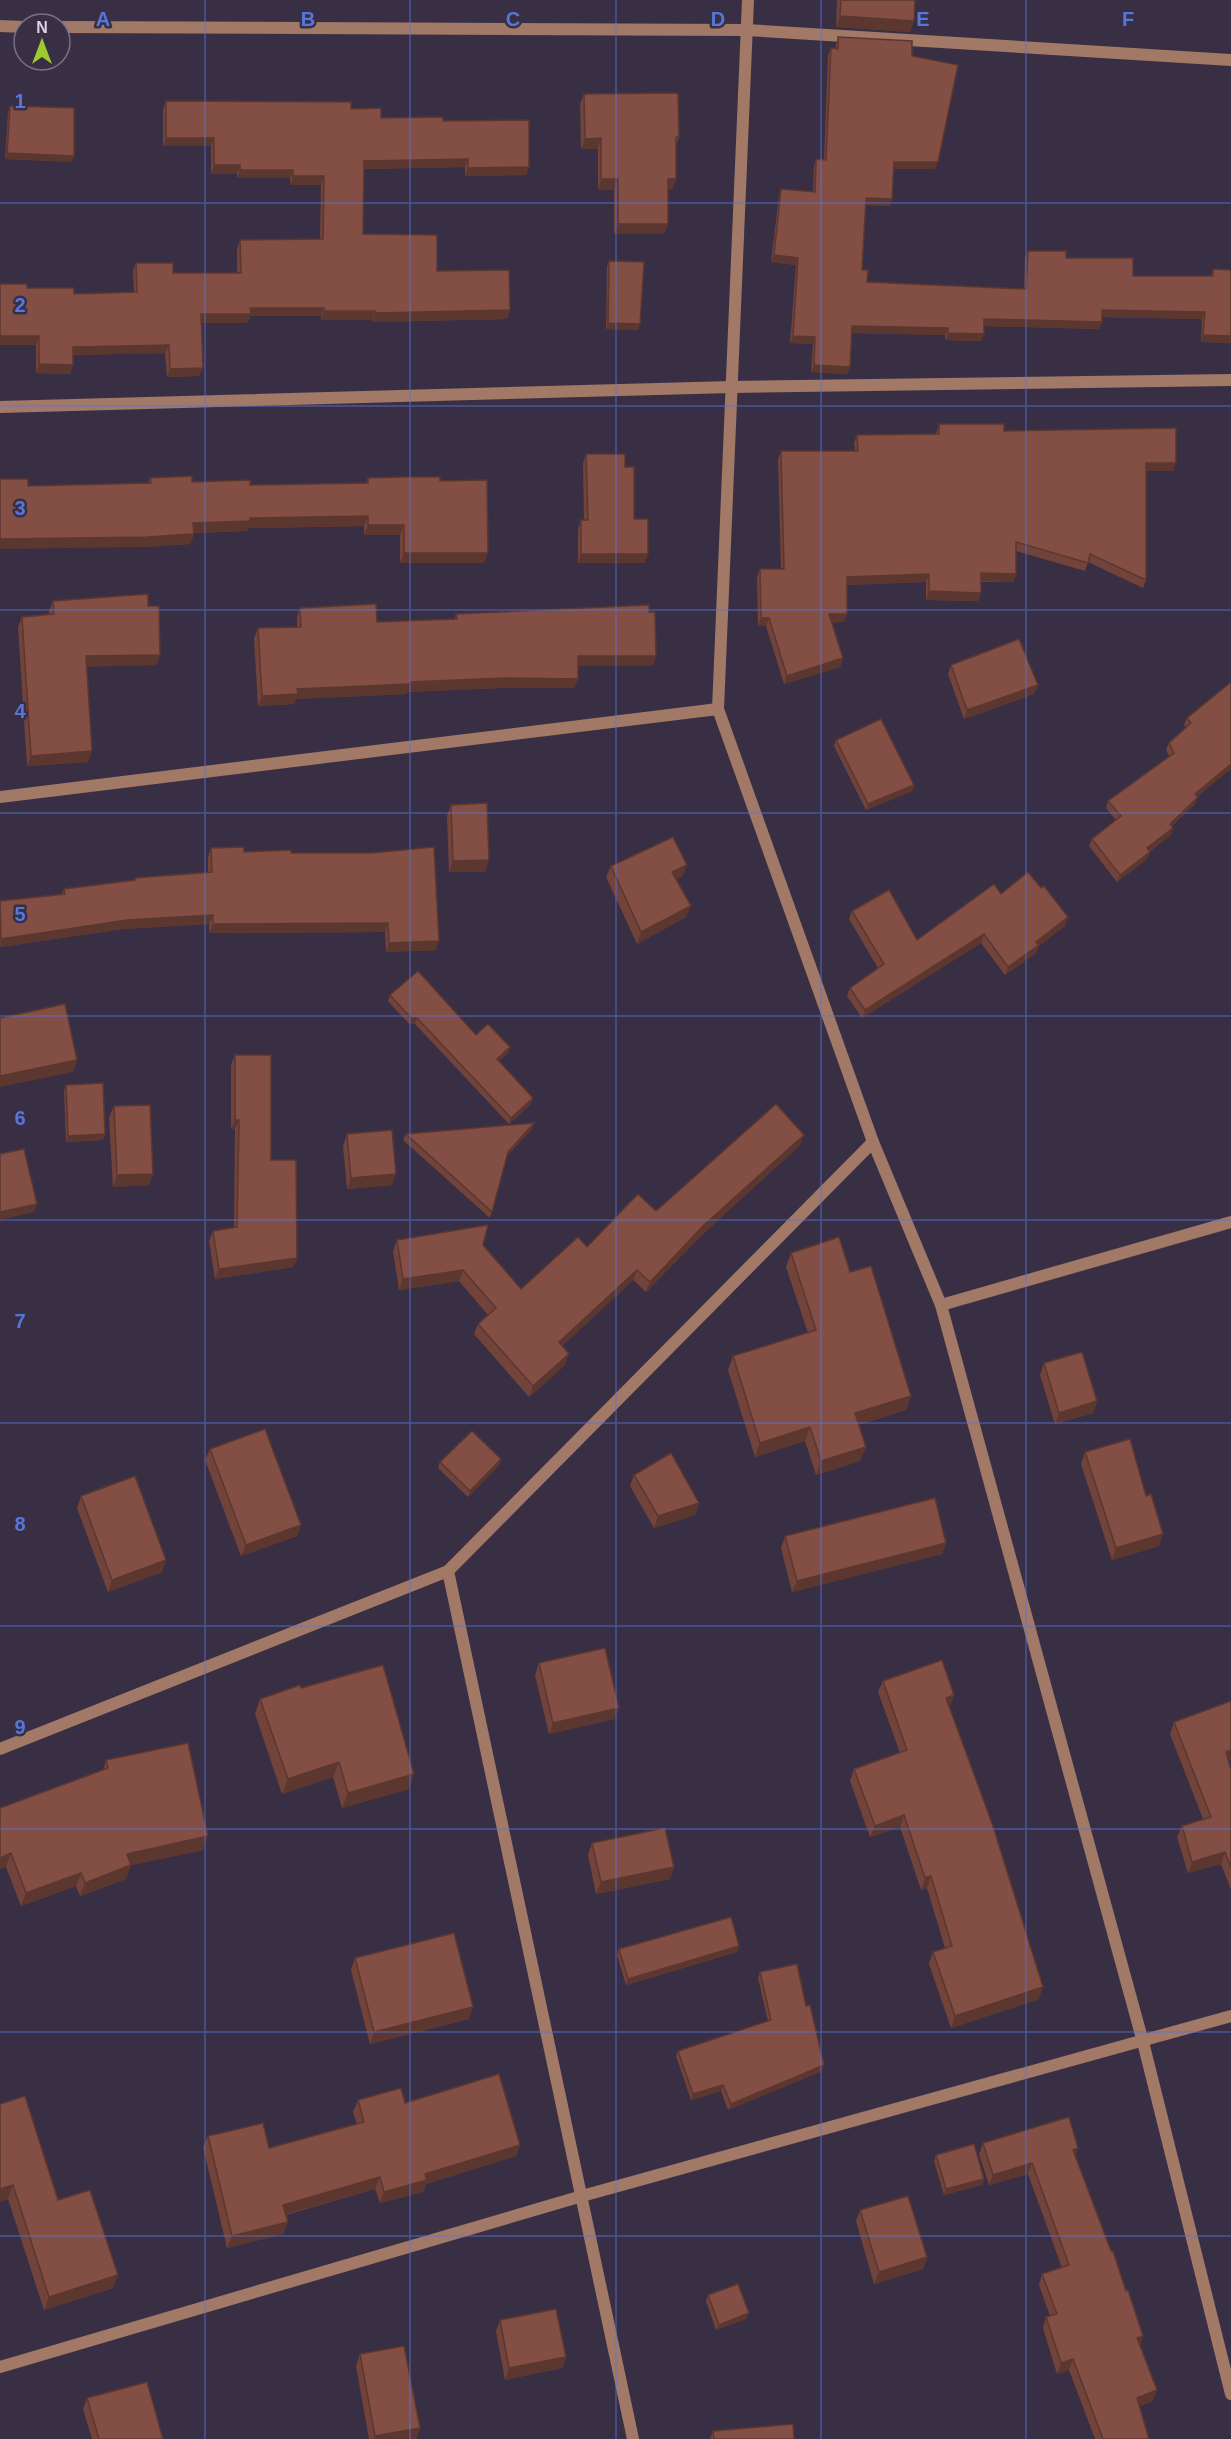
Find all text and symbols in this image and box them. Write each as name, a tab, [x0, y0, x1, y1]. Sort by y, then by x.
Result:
text: A	[96, 8, 110, 30]
text: B	[301, 8, 315, 30]
text: C	[506, 8, 520, 30]
text: D	[711, 8, 725, 30]
text: E	[916, 8, 930, 30]
text: F	[1122, 8, 1134, 30]
north arrow	[12, 12, 72, 72]
text: N	[36, 19, 48, 36]
text: 1	[14, 90, 26, 112]
text: 2	[14, 294, 26, 316]
text: 3	[14, 497, 26, 519]
text: 4	[14, 700, 26, 722]
text: 5	[14, 903, 26, 925]
text: 6	[14, 1107, 26, 1129]
text: 7	[14, 1310, 26, 1332]
text: 8	[14, 1513, 26, 1535]
text: 9	[14, 1716, 26, 1738]

